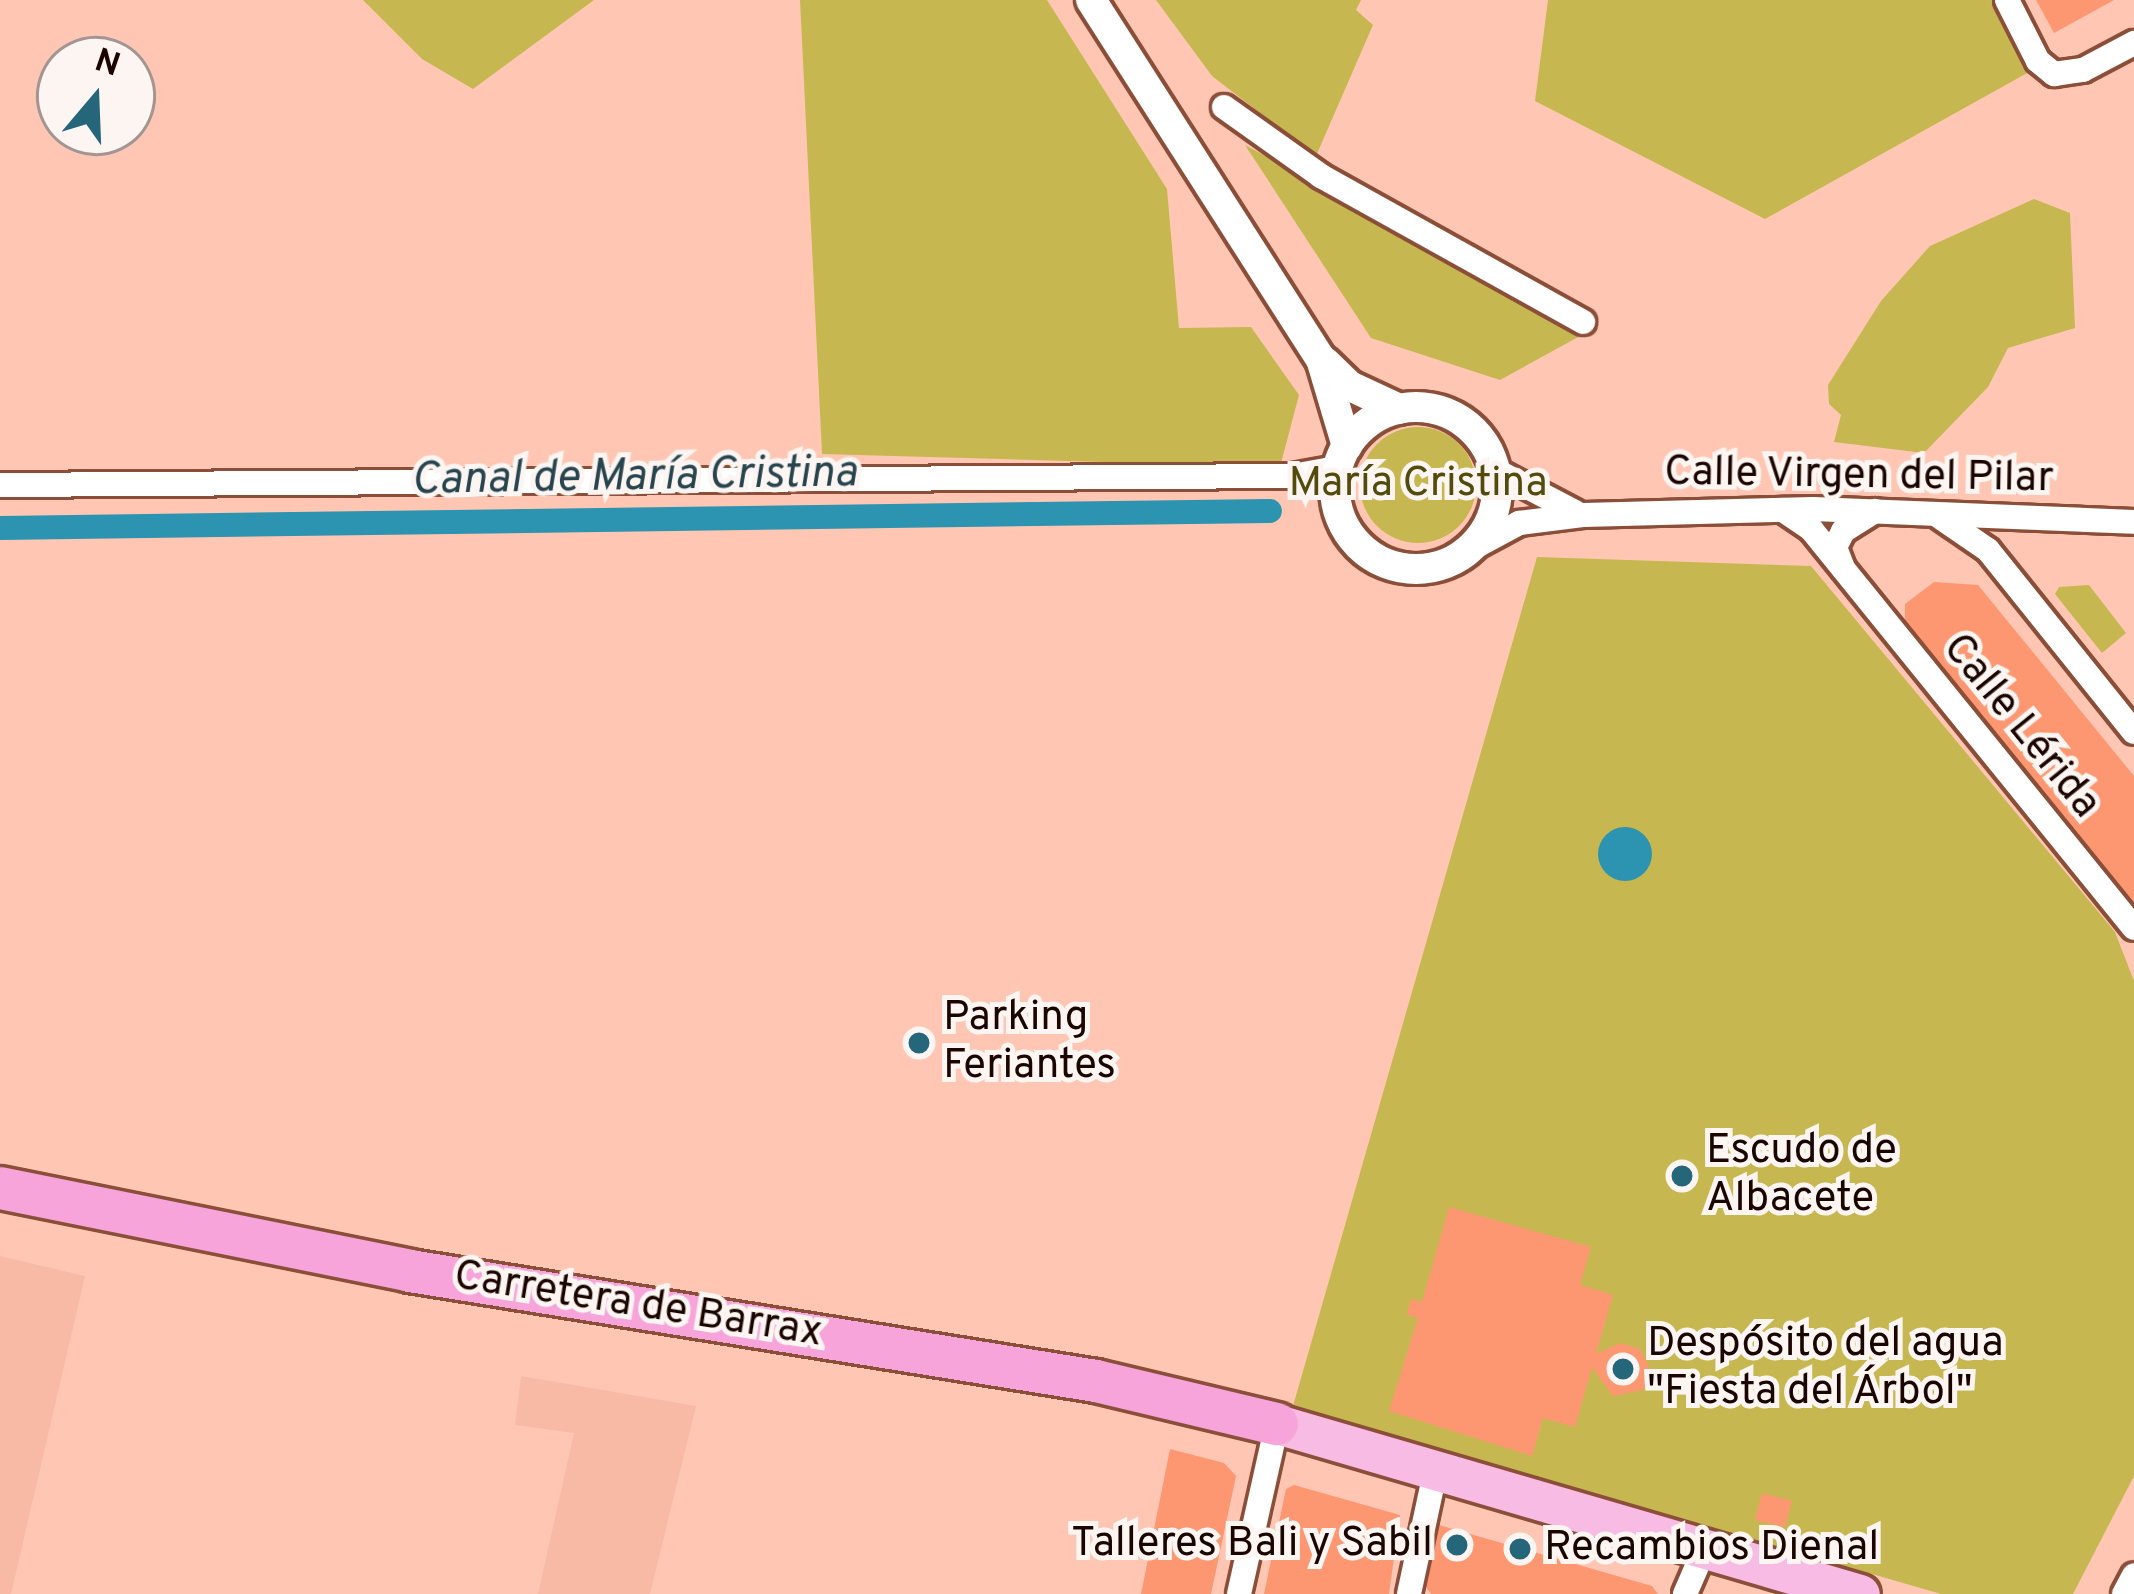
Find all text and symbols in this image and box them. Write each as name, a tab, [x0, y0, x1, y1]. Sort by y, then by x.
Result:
north arrow	[36, 36, 156, 156]
text: N	[89, 41, 125, 89]
water label: Canal de María Cristina	[410, 447, 858, 509]
street label: Calle Virgen del Pilar	[1663, 448, 2055, 506]
park label: María Cristina	[1288, 460, 1548, 510]
street label: Calle Lérida	[1930, 625, 2110, 829]
place label: Parking Feriantes	[943, 994, 1116, 1092]
marker: Parking Feriantes	[906, 1030, 932, 1056]
place label: Escudo de Albacete	[1706, 1127, 1897, 1226]
marker: Escudo de Albacete	[1669, 1163, 1695, 1189]
street label: Carretera de Barrax	[450, 1252, 826, 1360]
place label: Despósito del agua "Fiesta del Árbol"	[1647, 1320, 2004, 1418]
marker: Despósito del agua "Fiesta del Árbol"	[1610, 1356, 1636, 1382]
place label: Talleres Bali y Sabil	[1071, 1520, 1433, 1570]
place label: Recambios Dienal	[1544, 1524, 1879, 1574]
marker: Talleres Bali y Sabil	[1444, 1532, 1470, 1558]
marker: Recambios Dienal	[1507, 1536, 1533, 1562]

